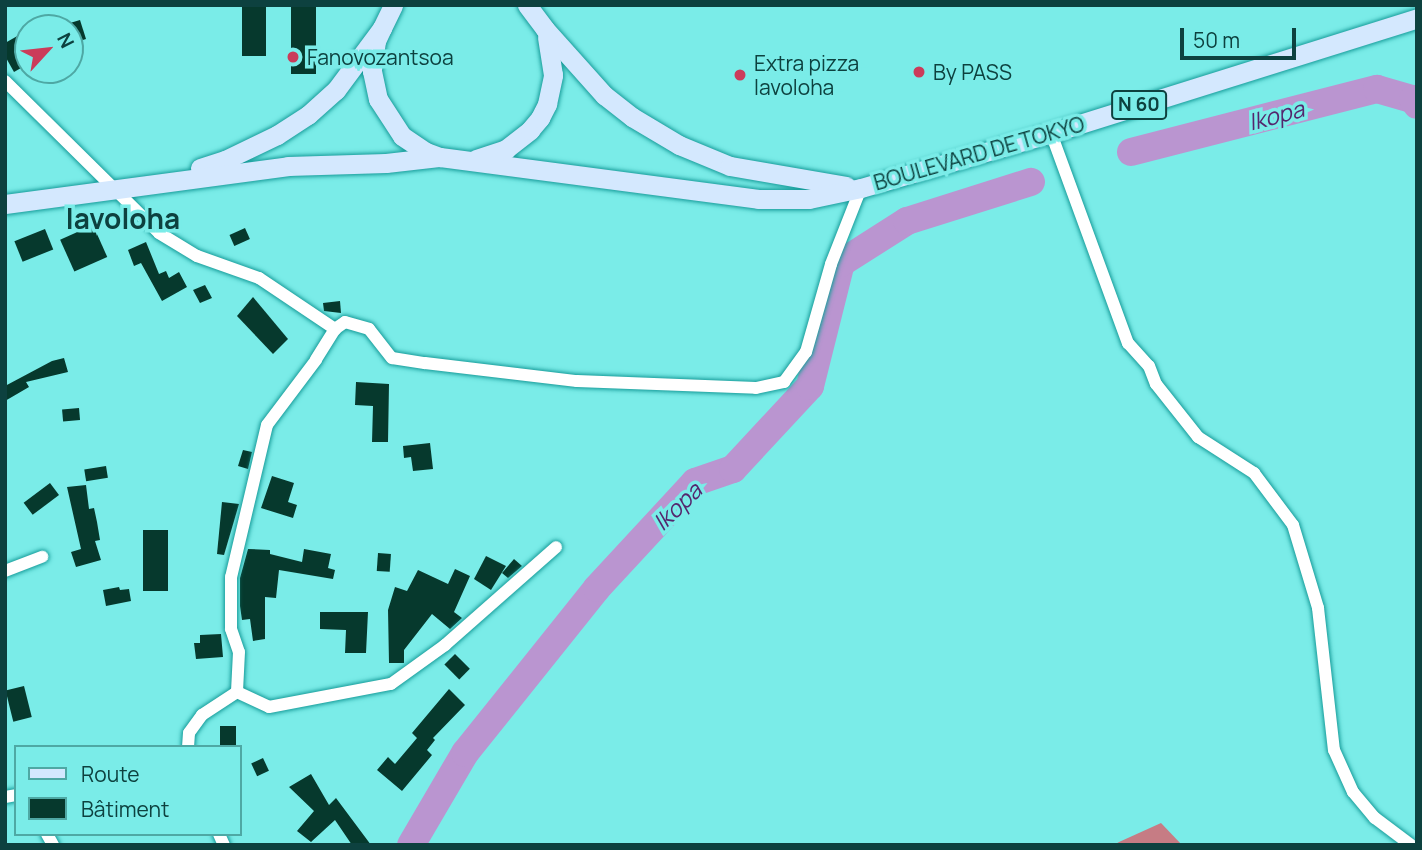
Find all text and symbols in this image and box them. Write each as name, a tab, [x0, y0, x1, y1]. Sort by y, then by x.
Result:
north arrow	[14, 14, 84, 84]
scale bar	[1184, 14, 1300, 58]
text: 50 m	[1193, 26, 1240, 54]
text: N	[51, 28, 81, 52]
place label: Fanovozantsoa	[307, 44, 454, 70]
marker: Fanovozantsoa	[285, 49, 301, 65]
place label: Extra pizza Iavoloha	[754, 50, 859, 100]
place label: By PASS	[933, 59, 1012, 85]
marker: By PASS	[911, 64, 927, 80]
marker: Extra pizza Iavoloha	[732, 67, 748, 83]
road number: N 60	[1111, 90, 1167, 120]
water label: Ikopa	[1245, 94, 1307, 136]
street label: BOULEVARD DE TOKYO	[871, 111, 1087, 195]
district label: Iavoloha	[66, 201, 180, 235]
water label: Ikopa	[647, 476, 707, 536]
legend	[14, 745, 242, 836]
text: Route	[81, 760, 139, 788]
text: Bâtiment	[81, 795, 169, 823]

